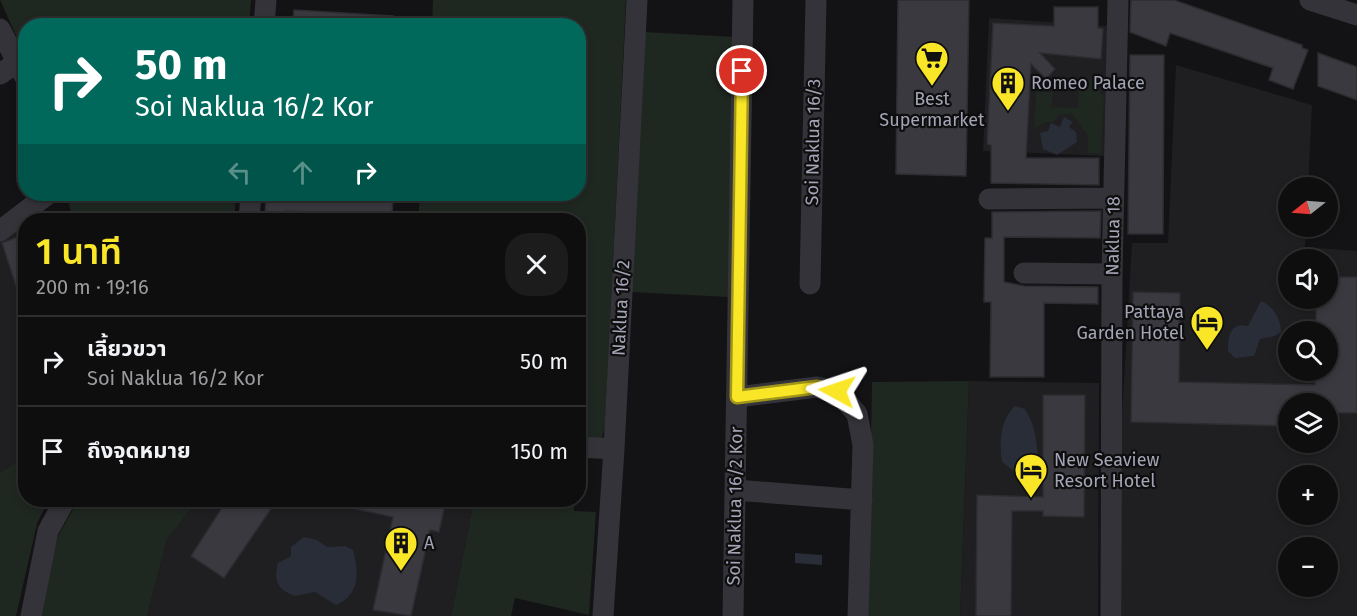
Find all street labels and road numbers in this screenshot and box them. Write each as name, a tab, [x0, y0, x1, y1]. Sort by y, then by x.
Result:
street label: Soi Naklua 16/3	[801, 79, 825, 205]
street label: Naklua 18	[1101, 196, 1125, 276]
street label: Naklua 16/2	[607, 259, 635, 357]
street label: Soi Naklua 16/2 Kor	[723, 426, 747, 586]

